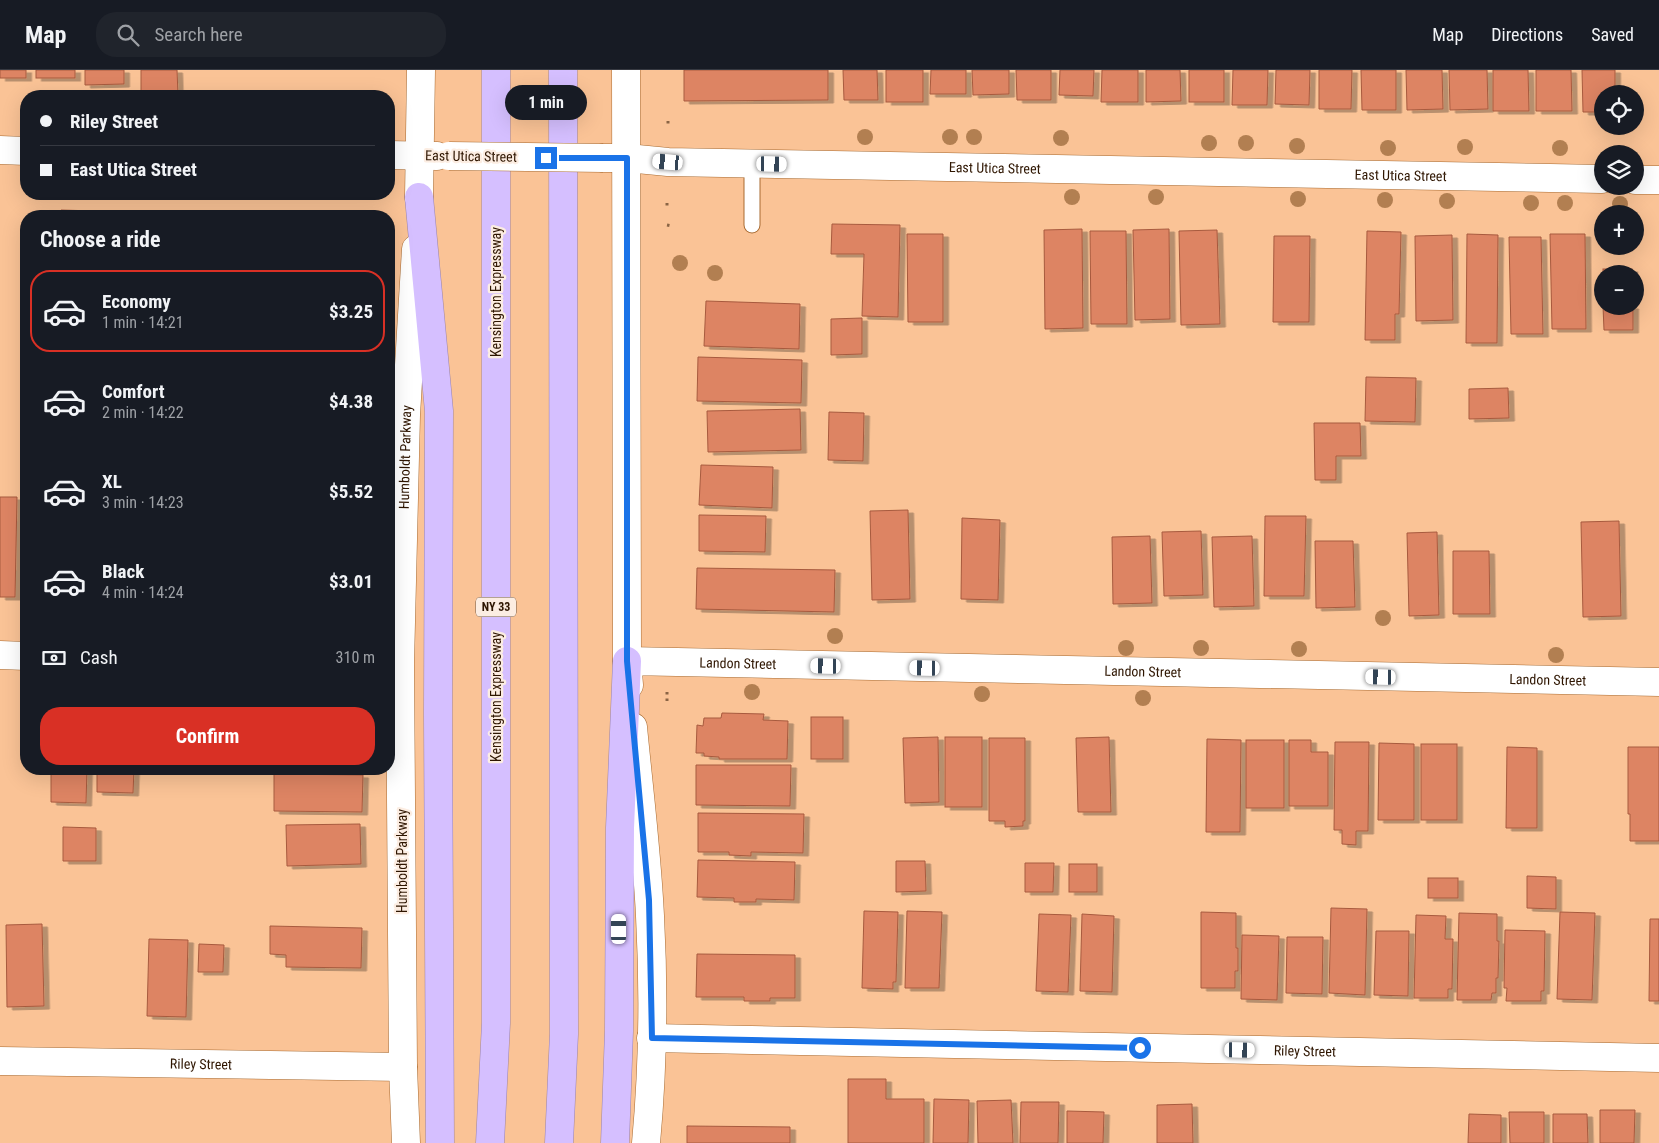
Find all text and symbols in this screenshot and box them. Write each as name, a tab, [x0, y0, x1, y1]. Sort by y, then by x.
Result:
search box	[96, 12, 446, 57]
text: Map	[25, 21, 66, 49]
icon: search	[114, 21, 142, 49]
text: Search here	[154, 23, 243, 46]
text: Map	[1432, 24, 1463, 45]
text: Directions	[1491, 24, 1563, 45]
text: Saved	[1591, 24, 1634, 45]
map controls	[1594, 85, 1644, 315]
button: locate	[1594, 85, 1644, 135]
callout: 1 min	[505, 86, 587, 121]
text: 1 min	[528, 93, 564, 112]
text: Riley Street	[70, 110, 158, 133]
button: layers	[1594, 145, 1644, 195]
street label: East Utica Street	[425, 147, 517, 165]
route end	[535, 147, 557, 169]
car	[652, 153, 683, 171]
car	[756, 156, 787, 172]
text: East Utica Street	[70, 158, 197, 181]
street label: East Utica Street	[949, 159, 1041, 177]
street label: East Utica Street	[1355, 167, 1447, 184]
button: +	[1594, 205, 1644, 255]
text: Choose a ride	[40, 227, 161, 252]
street label: Kensington Expressway	[488, 227, 504, 357]
button: −	[1594, 265, 1644, 315]
icon: car	[42, 289, 87, 334]
text: Economy	[102, 290, 171, 313]
text: $3.25	[329, 300, 373, 323]
text: 1 min · 14:21	[102, 313, 184, 332]
icon: car	[42, 379, 87, 424]
text: Comfort	[102, 380, 165, 403]
text: $4.38	[329, 390, 373, 413]
text: 2 min · 14:22	[102, 403, 184, 422]
street label: Humboldt Parkway	[396, 405, 415, 509]
icon: car	[42, 469, 87, 514]
text: XL	[102, 470, 122, 493]
text: $5.52	[329, 480, 373, 503]
text: 3 min · 14:23	[102, 493, 184, 512]
icon: car	[42, 559, 87, 604]
text: Black	[102, 560, 144, 583]
text: $3.01	[329, 570, 373, 593]
text: 4 min · 14:24	[102, 583, 184, 602]
road number: NY 33	[476, 598, 516, 616]
street label: Kensington Expressway	[488, 632, 504, 762]
icon: cash	[40, 644, 68, 672]
text: Cash	[80, 646, 118, 669]
text: 310 m	[336, 648, 375, 667]
street label: Landon Street	[699, 654, 777, 672]
car	[810, 658, 841, 674]
car	[909, 660, 940, 676]
street label: Landon Street	[1104, 663, 1181, 680]
car	[1365, 669, 1396, 685]
street label: Landon Street	[1509, 671, 1586, 689]
button: Confirm	[40, 707, 375, 765]
street label: Humboldt Parkway	[394, 809, 410, 913]
car	[611, 914, 626, 944]
route start	[1129, 1037, 1151, 1059]
car	[1224, 1042, 1255, 1058]
street label: Riley Street	[1274, 1042, 1336, 1060]
street label: Riley Street	[170, 1056, 232, 1072]

